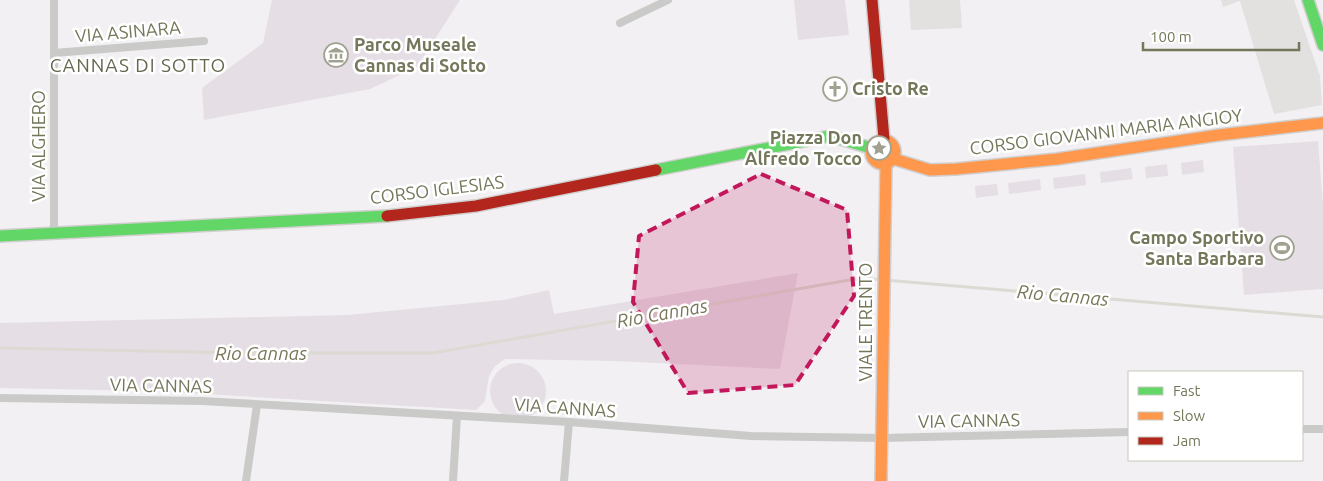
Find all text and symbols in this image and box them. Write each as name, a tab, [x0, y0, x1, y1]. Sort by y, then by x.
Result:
street label: VIA ASINARA	[74, 16, 182, 46]
scale bar	[1143, 20, 1299, 52]
text: 100 m	[1150, 28, 1192, 45]
place label: Parco Museale Cannas di Sotto	[354, 34, 486, 75]
museum icon: Parco Museale Cannas di Sotto	[323, 42, 349, 68]
district label: CANNAS DI SOTTO	[50, 54, 226, 76]
church icon: Cristo Re	[822, 76, 848, 102]
place label: Cristo Re	[852, 78, 929, 98]
street label: VIA ALGHERO	[28, 90, 48, 202]
street label: CORSO GIOVANNI MARIA ANGIOY	[968, 104, 1244, 158]
place label: Piazza Don Alfredo Tocco	[745, 127, 862, 168]
place icon: Piazza Don Alfredo Tocco	[866, 135, 892, 161]
street label: CORSO IGLESIAS	[369, 171, 505, 207]
place label: Campo Sportivo Santa Barbara	[1129, 227, 1264, 268]
sports icon: Campo Sportivo Santa Barbara	[1269, 235, 1295, 261]
street label: VIALE TRENTO	[855, 263, 875, 381]
water label: Rio Cannas	[1016, 280, 1110, 310]
water label: Rio Cannas	[615, 294, 709, 332]
water label: Rio Cannas	[215, 342, 307, 364]
legend	[1128, 371, 1303, 461]
street label: VIA CANNAS	[110, 374, 212, 396]
text: Fast	[1173, 382, 1201, 399]
street label: VIA CANNAS	[513, 393, 617, 421]
text: Slow	[1173, 407, 1206, 424]
street label: VIA CANNAS	[918, 409, 1020, 431]
text: Jam	[1173, 432, 1201, 449]

